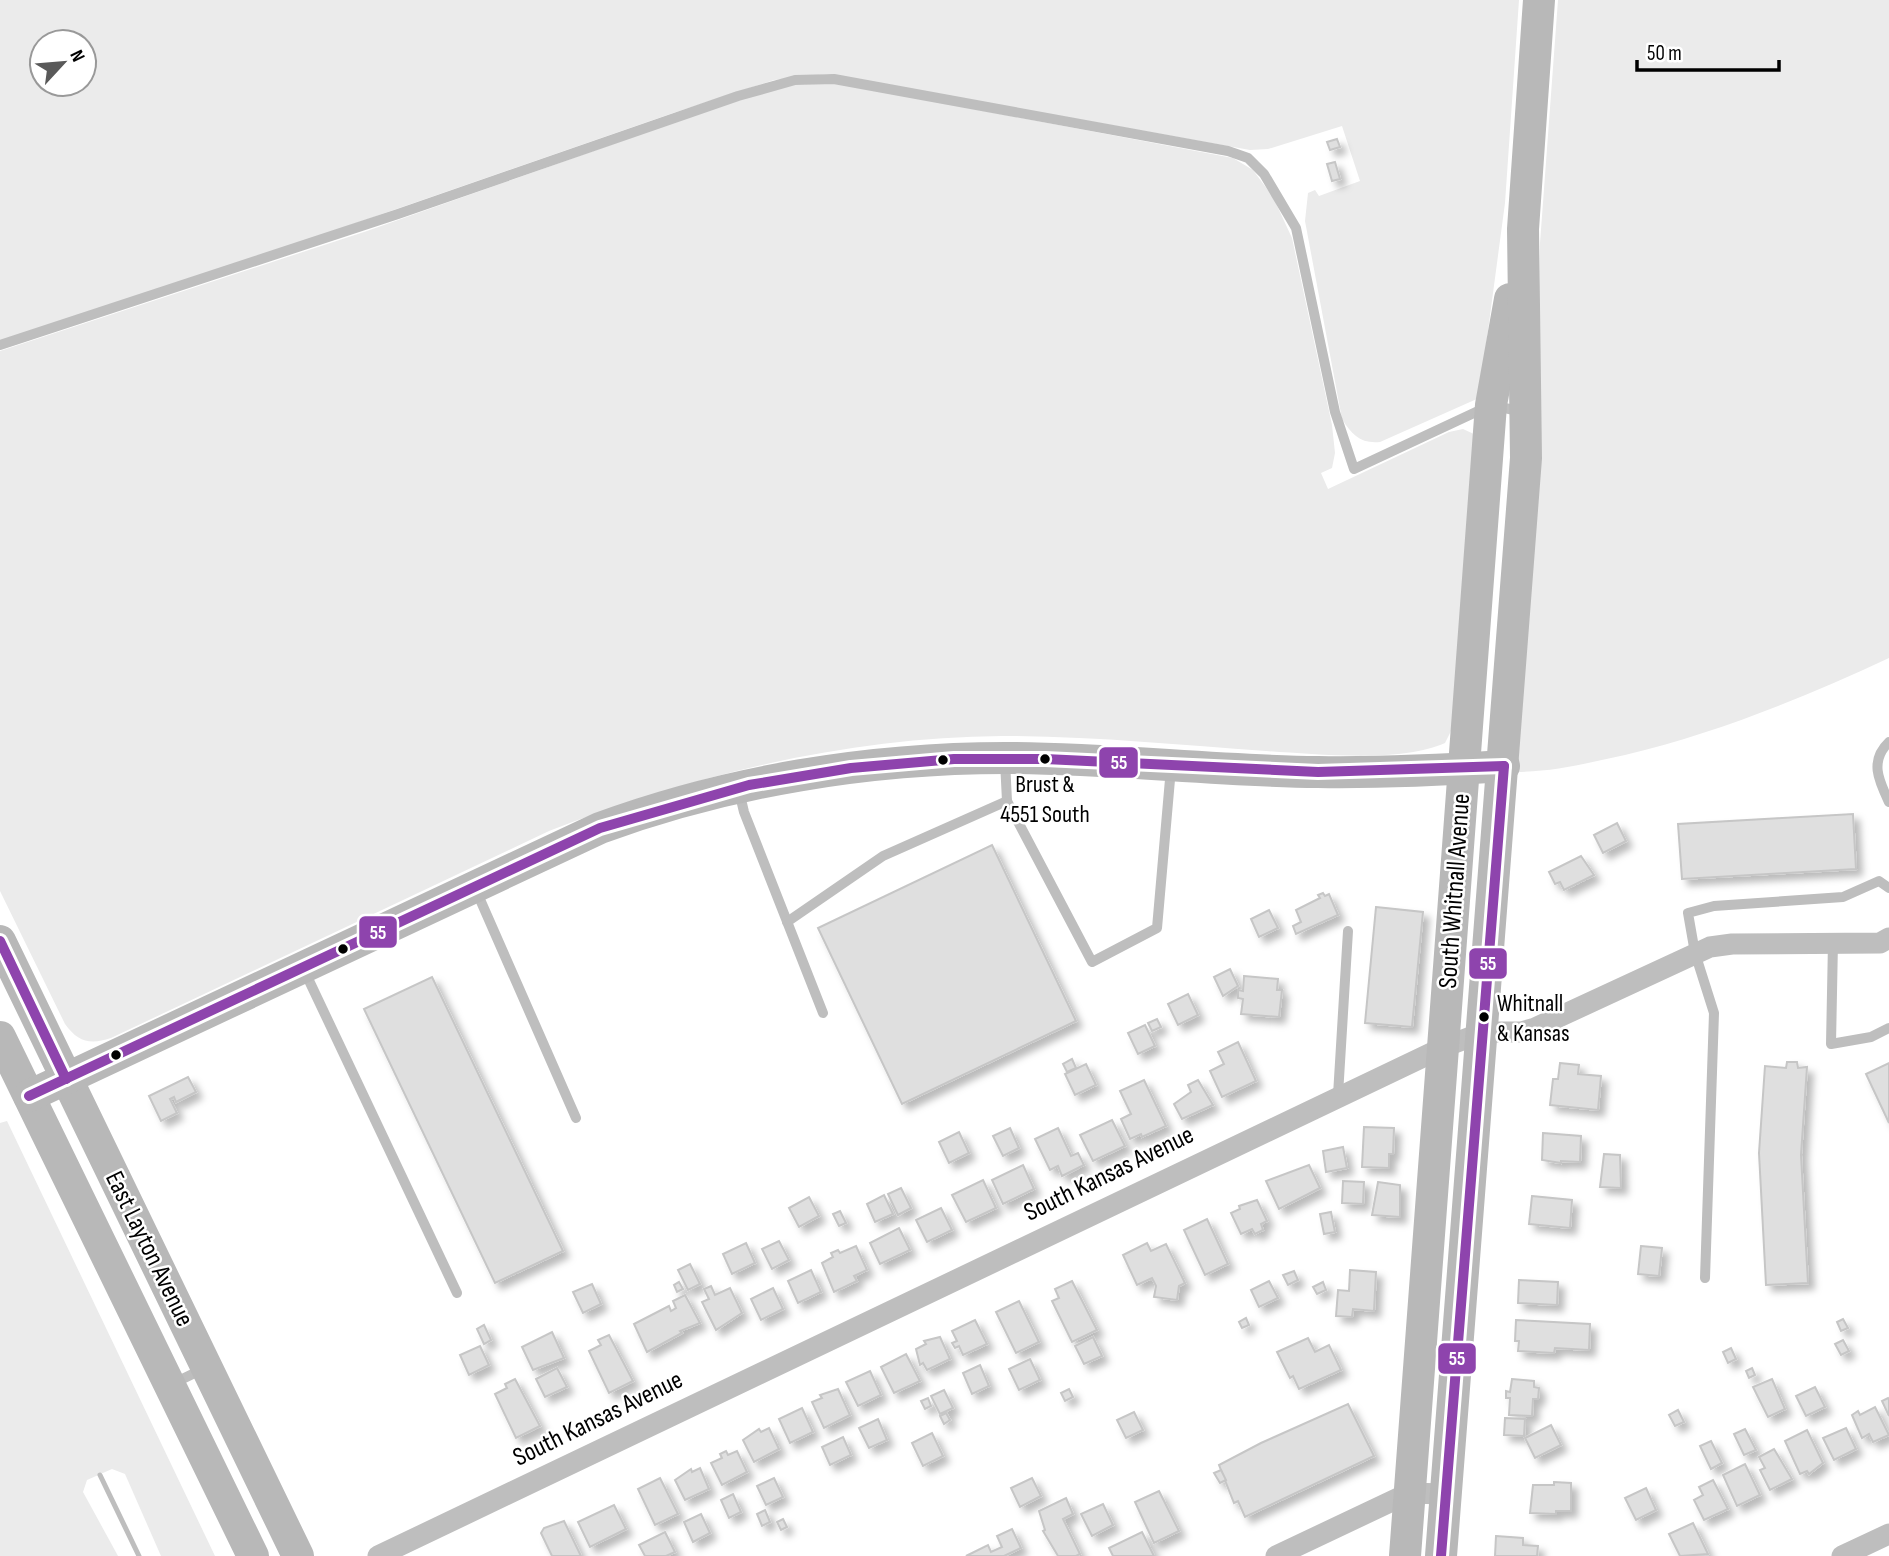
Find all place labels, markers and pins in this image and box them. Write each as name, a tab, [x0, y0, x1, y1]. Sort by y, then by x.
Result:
marker: Brust & 4551 South	[1038, 752, 1052, 766]
unlabelled marker	[936, 753, 950, 767]
place label: Brust & 4551 South	[1000, 770, 1090, 829]
unlabelled marker	[336, 942, 350, 956]
place label: Whitnall & Kansas	[1497, 989, 1570, 1048]
marker: Whitnall & Kansas	[1477, 1010, 1491, 1024]
unlabelled marker	[109, 1048, 123, 1062]

